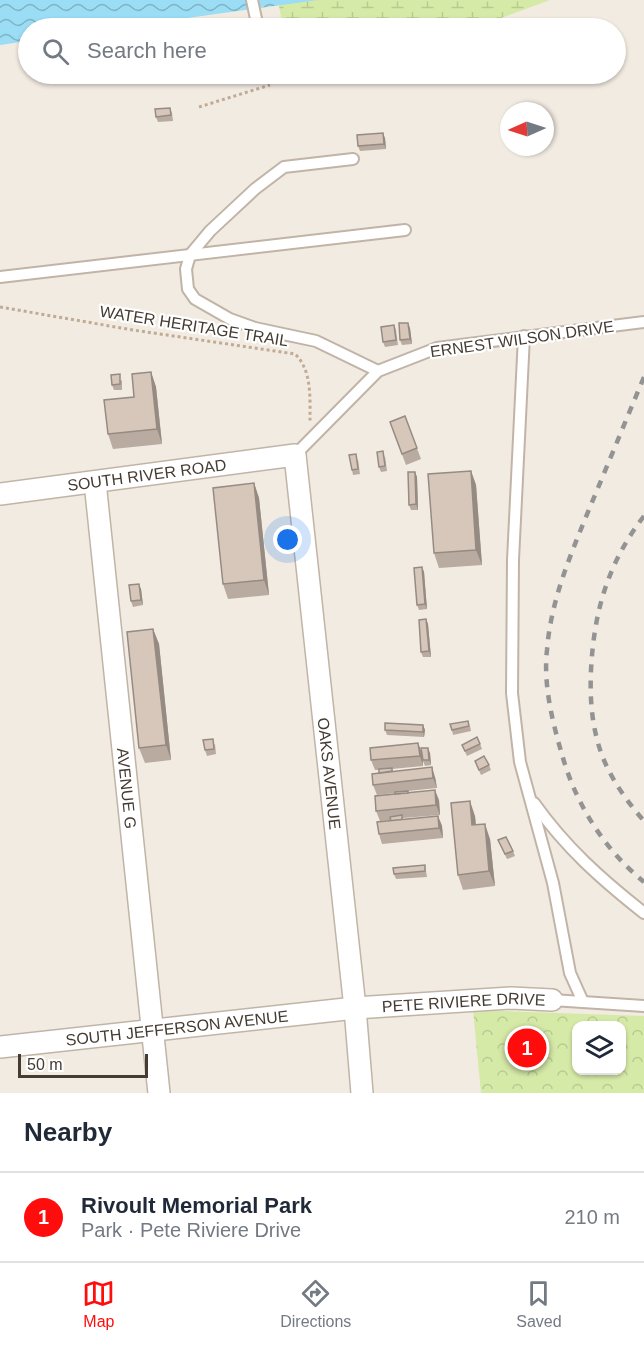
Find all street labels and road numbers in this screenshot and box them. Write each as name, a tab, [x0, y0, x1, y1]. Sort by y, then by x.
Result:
street label: WATER HERITAGE TRAIL	[99, 303, 290, 349]
street label: ERNEST WILSON DRIVE	[429, 318, 615, 360]
street label: SOUTH RIVER ROAD	[66, 456, 227, 494]
street label: OAKS AVENUE	[315, 717, 344, 830]
street label: AVENUE G	[114, 747, 140, 830]
street label: PETE RIVIERE DRIVE	[381, 989, 546, 1015]
street label: SOUTH JEFFERSON AVENUE	[65, 1007, 289, 1048]

